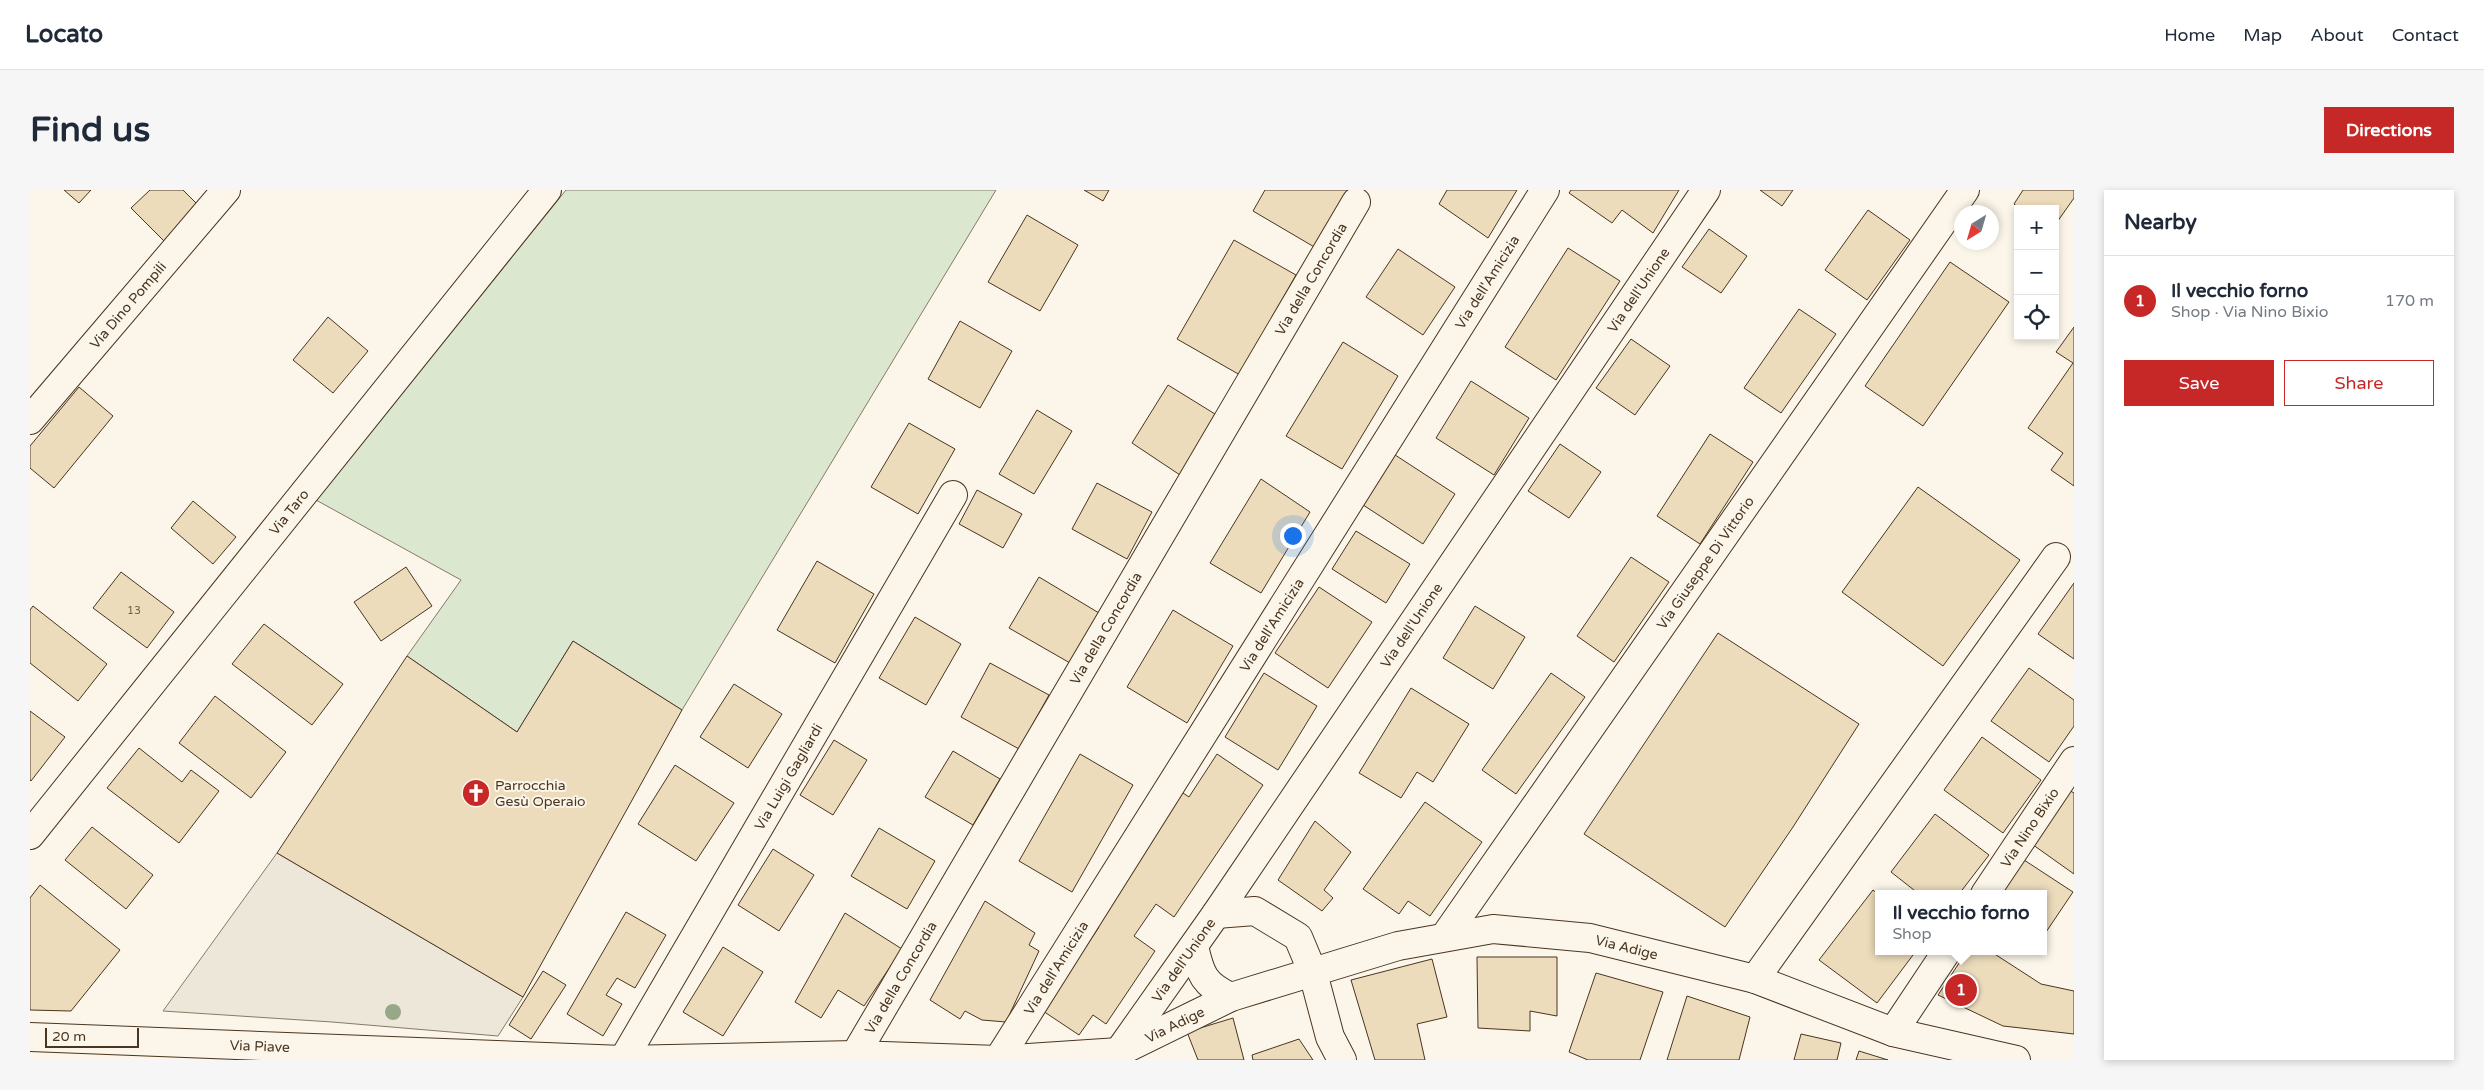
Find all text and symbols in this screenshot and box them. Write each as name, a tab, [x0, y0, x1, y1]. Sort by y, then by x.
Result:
text: Locato	[25, 20, 103, 49]
text: Home	[2164, 24, 2215, 46]
text: Map	[2243, 24, 2282, 46]
text: About	[2310, 24, 2364, 46]
text: Contact	[2392, 24, 2459, 46]
button: Directions	[2324, 107, 2454, 153]
text: Find us	[30, 109, 150, 151]
north arrow	[1954, 205, 1999, 250]
map controls	[2014, 205, 2059, 340]
button: +	[2014, 205, 2059, 250]
text: Nearby	[2124, 210, 2197, 235]
street label: Via della Concordia	[1271, 220, 1350, 338]
street label: Via dell'Amicizia	[1451, 232, 1523, 332]
street label: Via dell'Unione	[1604, 244, 1673, 336]
button: −	[2014, 250, 2059, 295]
street label: Via Dino Pompili	[86, 258, 170, 352]
text: Il vecchio forno	[2171, 280, 2308, 302]
text: 1	[2135, 291, 2145, 311]
text: 170 m	[2385, 291, 2434, 311]
button: locate	[2014, 295, 2059, 340]
text: Shop · Via Nino Bixio	[2171, 302, 2328, 322]
button: Save	[2124, 360, 2274, 406]
button: Share	[2284, 360, 2434, 406]
street label: Via Taro	[266, 486, 312, 538]
street label: Via Giuseppe Di Vittorio	[1653, 493, 1757, 633]
your location	[1280, 523, 1306, 549]
street label: Via della Concordia	[1066, 569, 1145, 688]
street label: Via dell'Amicizia	[1236, 575, 1307, 675]
street label: Via dell'Unione	[1377, 580, 1446, 671]
house number: 13	[127, 604, 141, 617]
street label: Via Luigi Gagliardi	[751, 721, 826, 833]
place label: Parrocchia Gesù Operaio	[495, 777, 586, 810]
church icon: Parrocchia Gesù Operaio	[461, 778, 491, 808]
street label: Via Nino Bixio	[1997, 784, 2062, 871]
popup	[1875, 890, 2047, 955]
text: Il vecchio forno	[1892, 902, 2030, 924]
street label: Via dell'Unione	[1148, 915, 1219, 1005]
street label: Via della Concordia	[861, 918, 940, 1037]
street label: Via dell'Amicizia	[1020, 918, 1092, 1018]
text: Shop	[1892, 924, 1932, 944]
street label: Via Adige	[1594, 931, 1660, 963]
pin: 1	[1945, 971, 1977, 1009]
street label: Via Adige	[1142, 1003, 1207, 1046]
scale bar	[45, 1025, 139, 1048]
text: 20 m	[52, 1028, 86, 1045]
street label: Via Piave	[229, 1036, 290, 1056]

